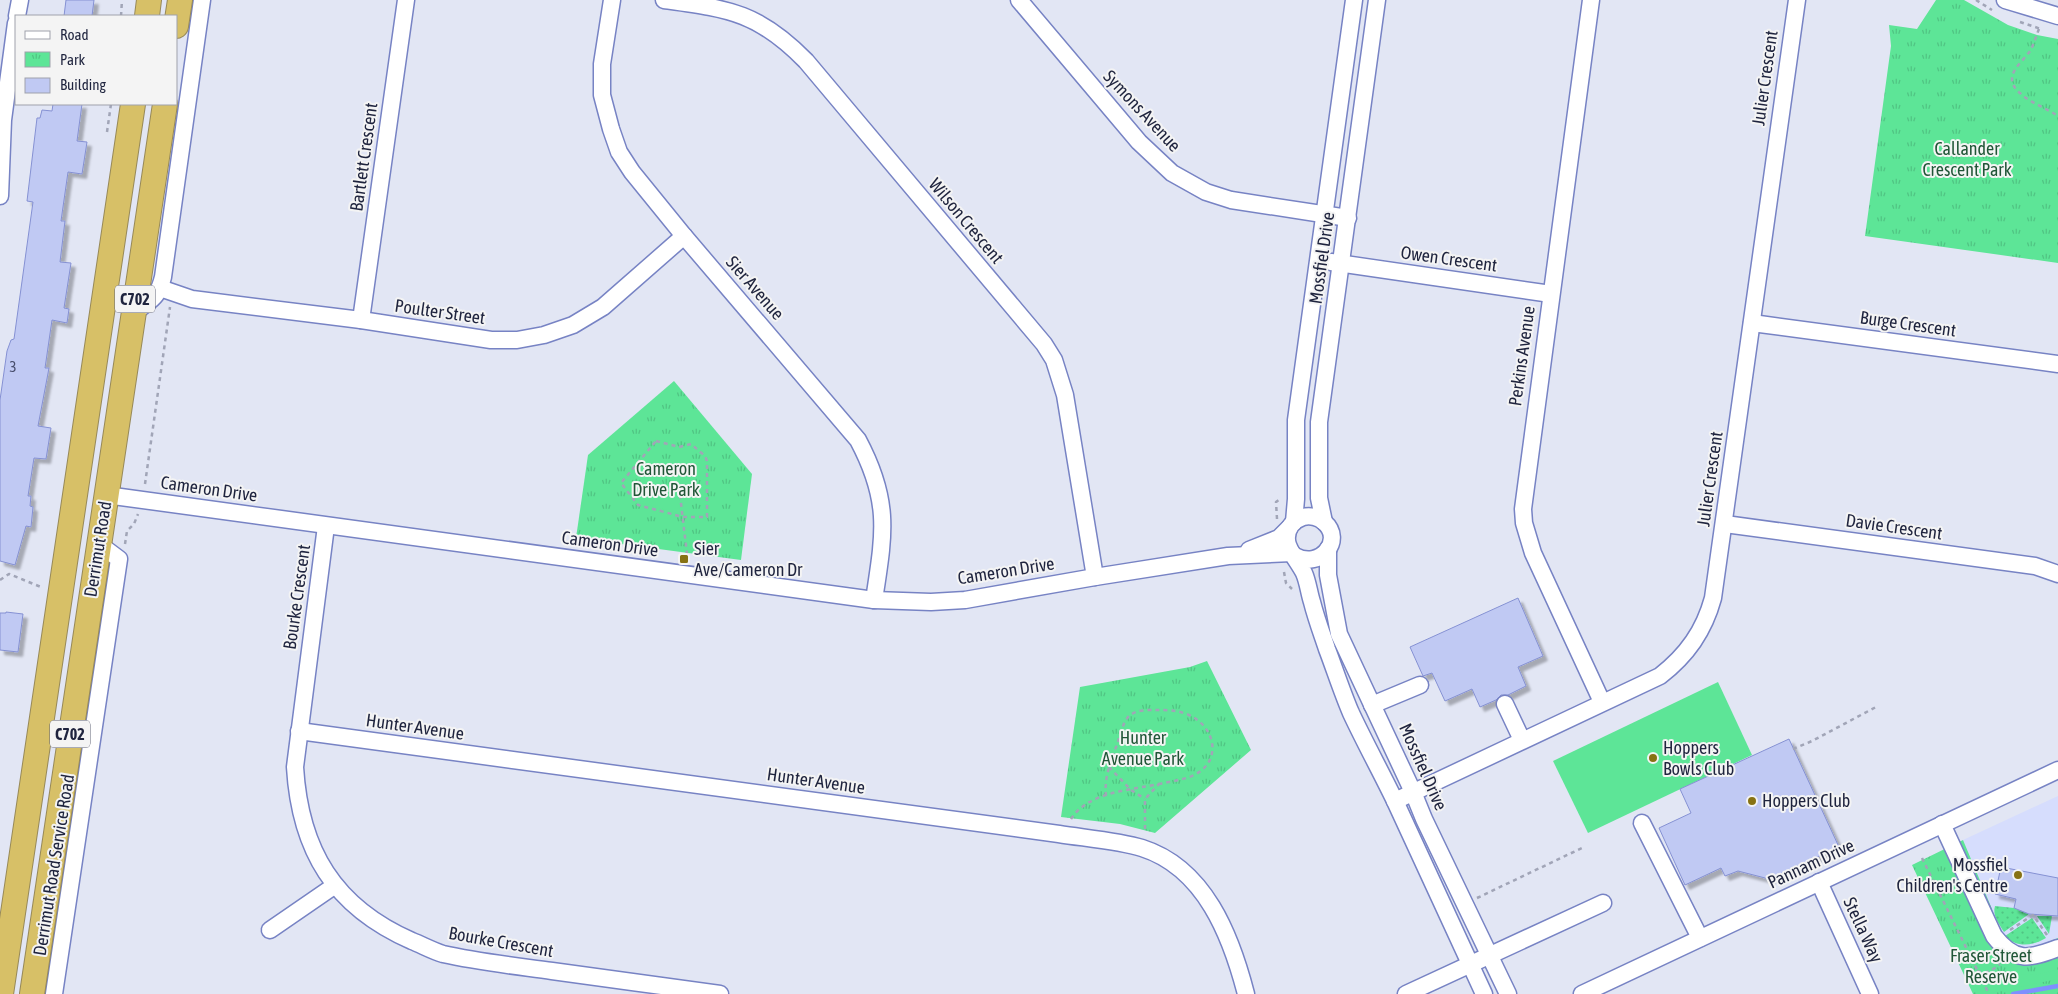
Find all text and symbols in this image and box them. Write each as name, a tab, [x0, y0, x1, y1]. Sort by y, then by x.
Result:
legend	[15, 15, 178, 105]
text: Road	[60, 26, 89, 43]
street label: Julier Crescent	[1747, 29, 1782, 127]
text: Park	[60, 51, 85, 68]
street label: Symons Avenue	[1099, 66, 1185, 156]
text: Building	[60, 76, 106, 93]
street label: Bartlett Crescent	[345, 101, 382, 213]
park label: Callander Crescent Park	[1922, 138, 2012, 180]
street label: Wilson Crescent	[925, 174, 1008, 268]
street label: Mossfiel Drive	[1305, 211, 1338, 305]
street label: Owen Crescent	[1400, 241, 1499, 276]
street label: Sier Avenue	[722, 252, 789, 324]
road number: C702	[115, 286, 155, 312]
street label: Poulter Street	[394, 295, 487, 328]
street label: Perkins Avenue	[1504, 304, 1539, 407]
street label: Burge Crescent	[1859, 306, 1957, 341]
house number: 3	[9, 358, 17, 375]
street label: Julier Crescent	[1692, 430, 1727, 528]
park label: Cameron Drive Park	[632, 458, 700, 500]
street label: Cameron Drive	[159, 471, 259, 506]
street label: Derrimut Road	[80, 500, 115, 598]
street label: Davie Crescent	[1844, 509, 1944, 544]
street label: Cameron Drive	[560, 526, 660, 561]
place label: Sier Ave/Cameron Dr	[694, 538, 803, 580]
street label: Bourke Crescent	[279, 543, 314, 651]
marker: Sier Ave/Cameron Dr	[678, 553, 690, 565]
street label: Cameron Drive	[956, 553, 1056, 589]
street label: Hunter Avenue	[365, 709, 465, 744]
street label: Mossfiel Drive	[1395, 720, 1452, 813]
road number: C702	[50, 721, 90, 748]
park label: Hunter Avenue Park	[1102, 727, 1184, 769]
place label: Hoppers Bowls Club	[1663, 737, 1734, 779]
marker: Hoppers Bowls Club	[1647, 752, 1659, 764]
street label: Hunter Avenue	[766, 763, 866, 798]
street label: Derrimut Road Service Road	[29, 773, 78, 957]
place label: Hoppers Club	[1762, 790, 1850, 811]
marker: Hoppers Club	[1746, 795, 1758, 807]
street label: Pannam Drive	[1764, 834, 1857, 893]
place label: Mossfiel Children's Centre	[1897, 854, 2008, 896]
marker: Mossfiel Children's Centre	[2012, 869, 2024, 881]
street label: Stella Way	[1839, 894, 1888, 966]
street label: Bourke Crescent	[447, 922, 555, 961]
park label: Fraser Street Reserve	[1950, 945, 2032, 987]

